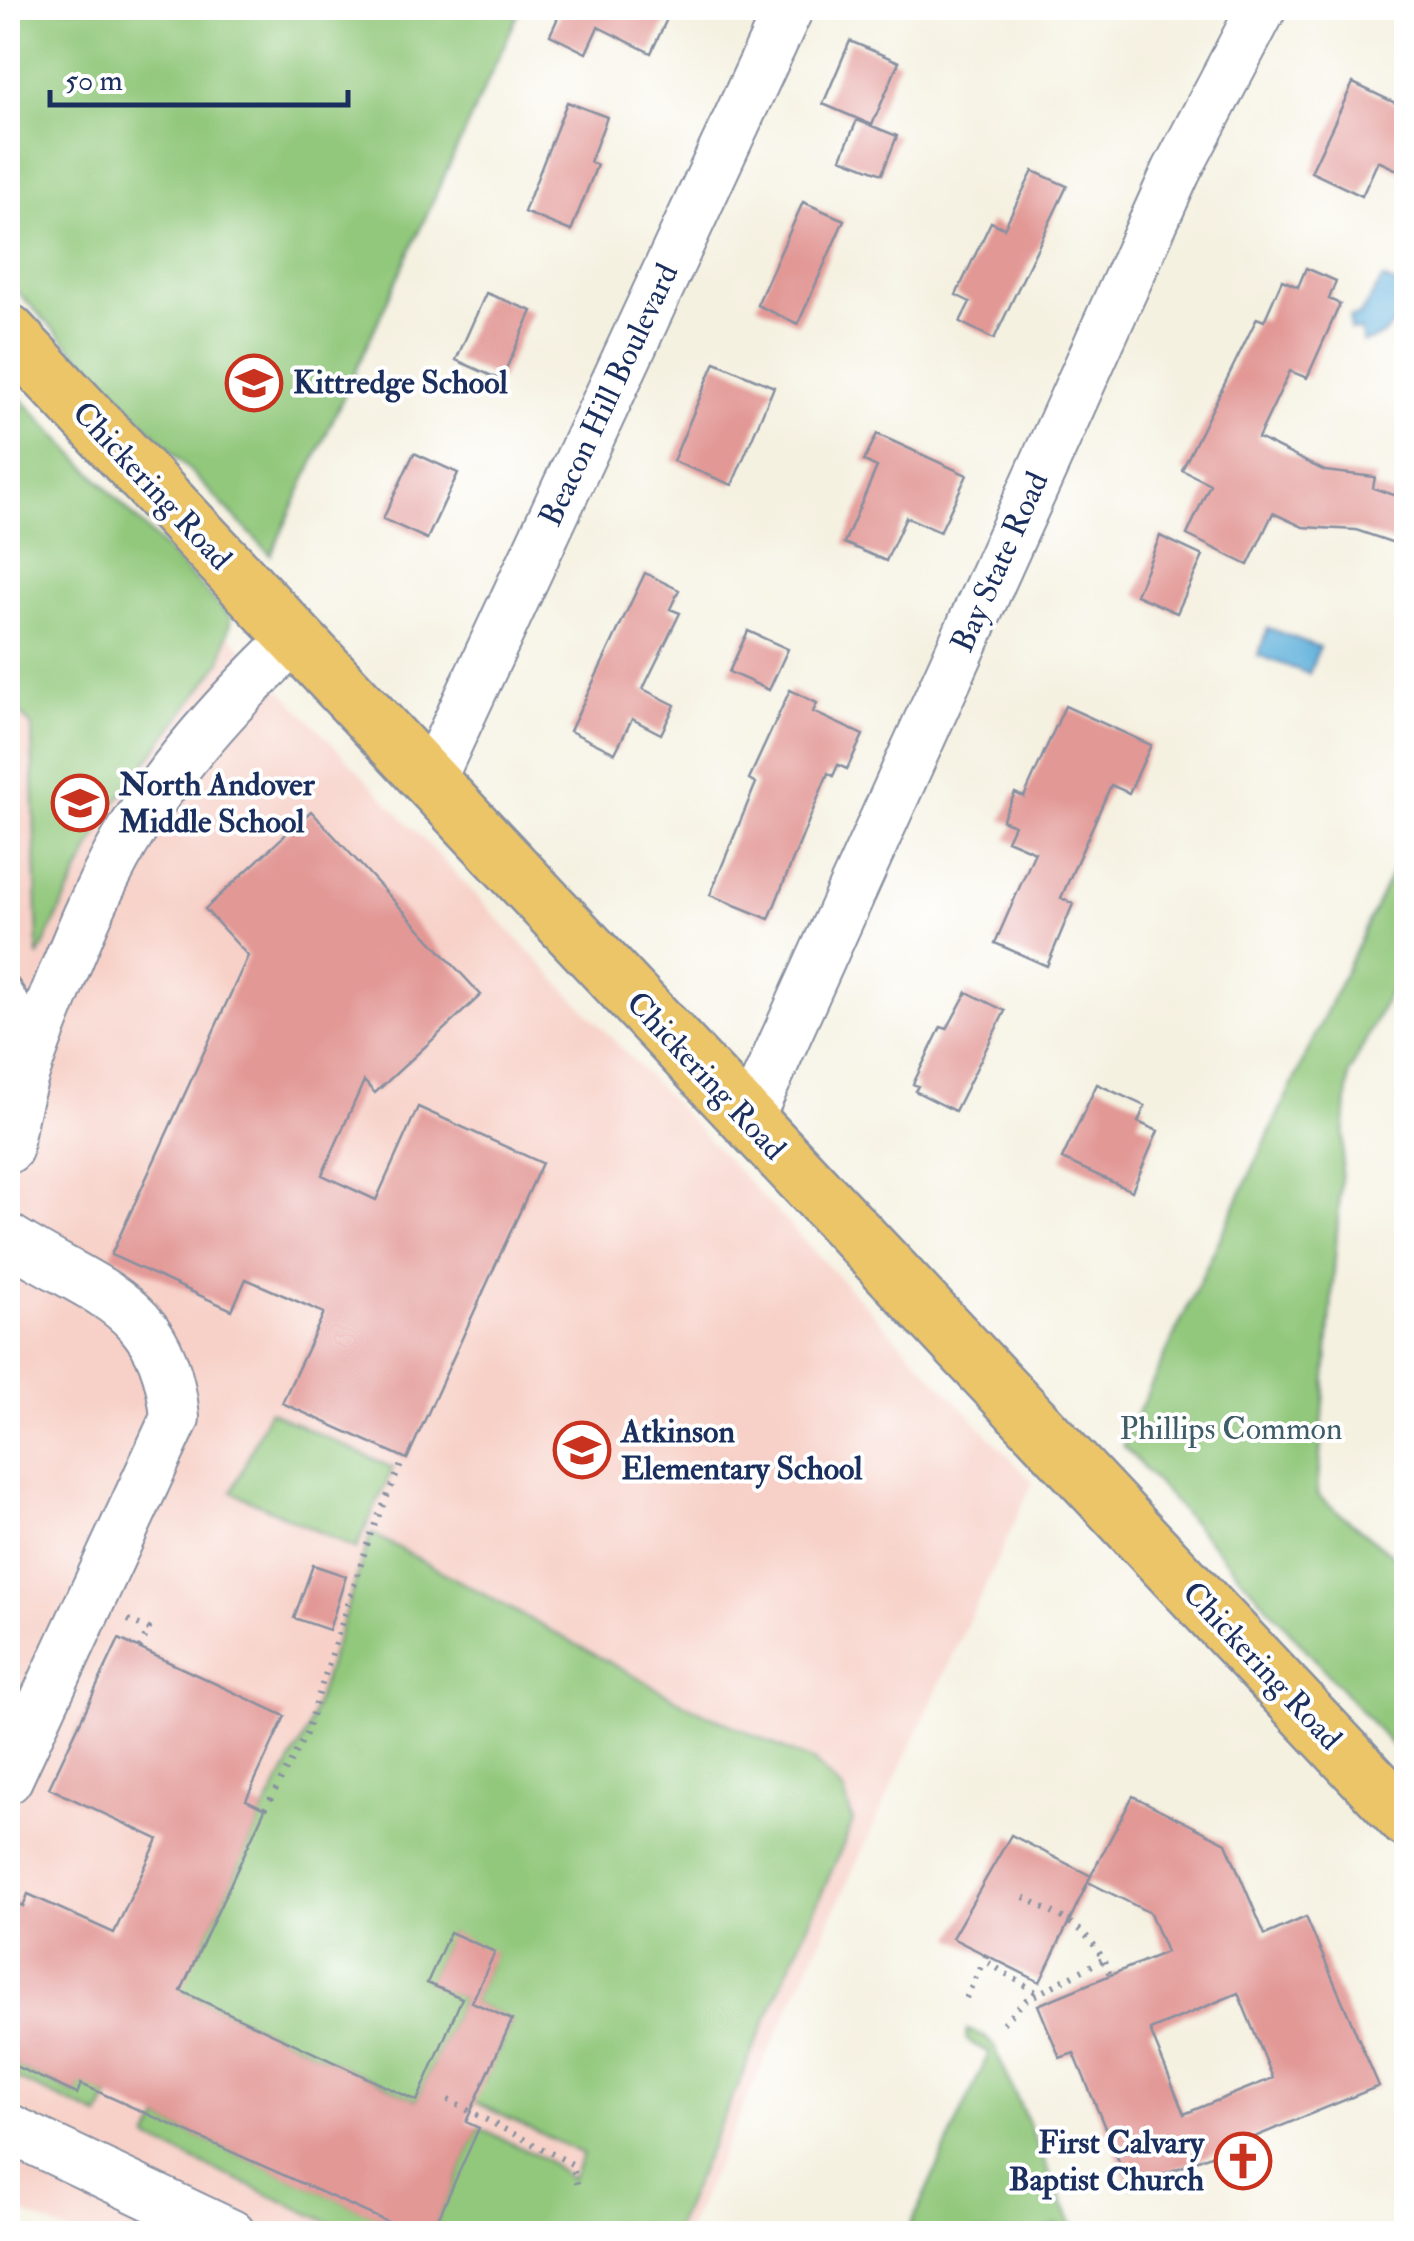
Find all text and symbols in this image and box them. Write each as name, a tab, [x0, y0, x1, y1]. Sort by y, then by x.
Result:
scale bar	[50, 45, 348, 107]
text: 50 m	[65, 62, 123, 99]
street label: Beacon Hill Boulevard	[531, 257, 688, 533]
school or university icon: Kittredge School	[224, 353, 284, 413]
place label: Kittredge School	[293, 363, 508, 403]
street label: Chickering Road	[64, 393, 240, 579]
street label: Bay State Road	[942, 465, 1058, 658]
place label: North Andover Middle School	[118, 765, 316, 842]
school or university icon: North Andover Middle School	[50, 773, 110, 833]
street label: Chickering Road	[618, 983, 794, 1169]
park label: Phillips Common	[1120, 1409, 1343, 1449]
place label: Atkinson Elementary School	[619, 1412, 863, 1489]
school or university icon: Atkinson Elementary School	[552, 1420, 612, 1480]
street label: Chickering Road	[1174, 1573, 1350, 1759]
place label: First Calvary Baptist Church	[1009, 2123, 1205, 2200]
church icon: First Calvary Baptist Church	[1213, 2131, 1273, 2191]

